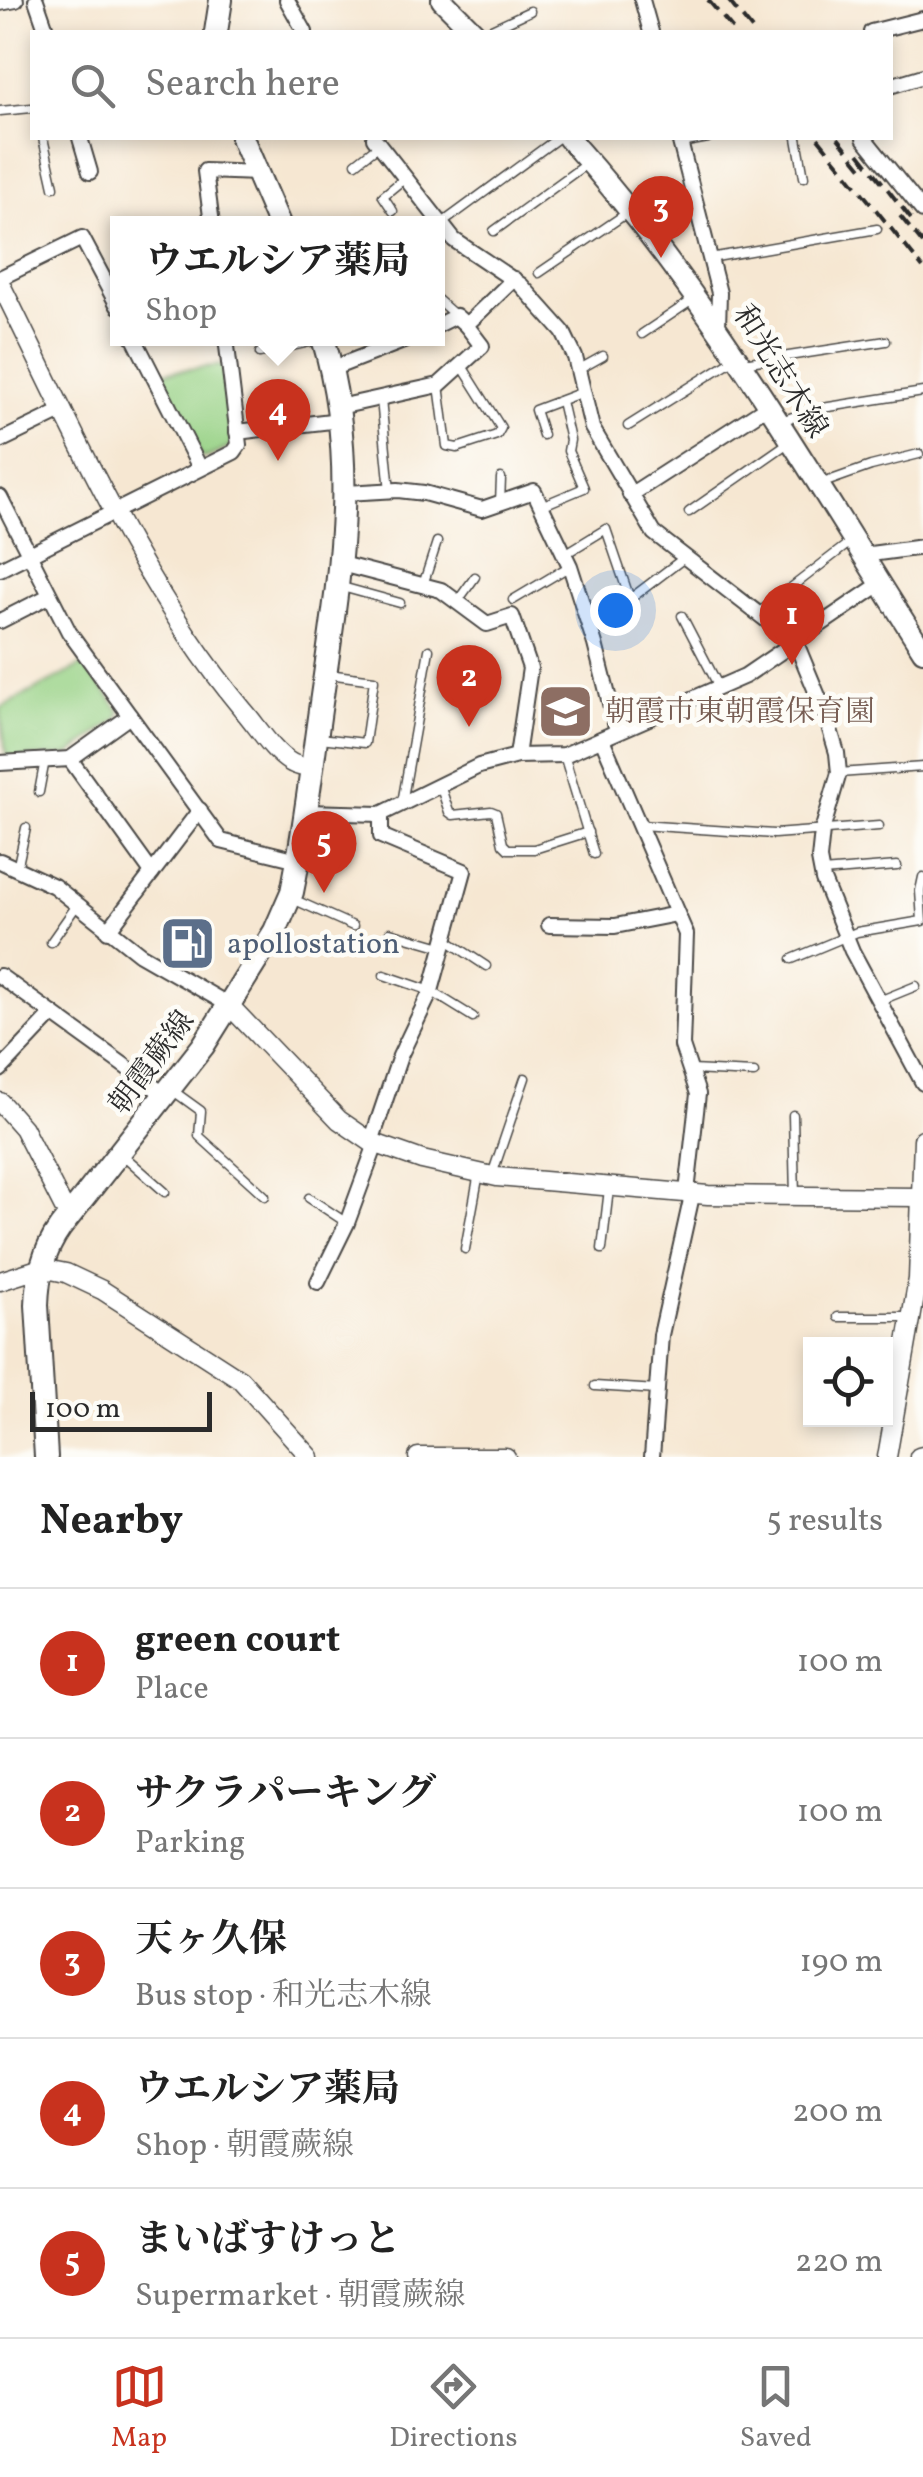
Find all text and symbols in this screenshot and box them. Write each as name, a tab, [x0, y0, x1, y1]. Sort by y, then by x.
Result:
search box	[30, 30, 893, 140]
icon: search	[65, 58, 120, 113]
text: Search here	[145, 59, 340, 112]
pin: 3	[628, 176, 694, 258]
popup	[110, 216, 445, 346]
text: ウエルシア薬局	[145, 237, 410, 290]
text: Shop	[145, 290, 217, 334]
street label: 和光志木線	[722, 297, 837, 447]
pin: 4	[246, 378, 310, 461]
pin: 1	[760, 582, 824, 665]
your location	[590, 585, 641, 636]
pin: 2	[436, 644, 502, 727]
school or university icon: 朝霞市東朝霞保育園	[536, 681, 596, 741]
place label: 朝霞市東朝霞保育園	[605, 692, 875, 734]
pin: 5	[292, 810, 356, 893]
fuel station icon: apollostation	[158, 913, 218, 973]
place label: apollostation	[227, 924, 400, 966]
street label: 朝霞蕨線	[100, 1003, 205, 1124]
map controls	[803, 1337, 893, 1427]
button: locate	[803, 1337, 893, 1427]
scale bar	[30, 1387, 212, 1432]
text: 100 m	[45, 1390, 120, 1429]
text: Nearby	[40, 1493, 183, 1552]
text: 5 results	[766, 1500, 883, 1544]
text: green court	[135, 1615, 340, 1668]
text: 1	[66, 1641, 79, 1685]
text: 100 m	[797, 1641, 883, 1685]
text: Place	[135, 1668, 209, 1712]
text: サクラパーキング	[135, 1769, 436, 1822]
text: 2	[64, 1791, 81, 1835]
text: 100 m	[797, 1791, 883, 1835]
text: Parking	[135, 1822, 245, 1866]
text: 天ヶ久保	[135, 1915, 287, 1968]
text: 3	[64, 1941, 81, 1985]
text: 190 m	[799, 1941, 883, 1985]
text: Bus stop · 和光志木線	[135, 1975, 432, 2019]
text: ウエルシア薬局	[135, 2065, 400, 2118]
text: 4	[63, 2091, 82, 2135]
text: 200 m	[792, 2091, 883, 2135]
text: Shop · 朝霞蕨線	[135, 2125, 354, 2169]
text: まいばすけっと	[135, 2215, 401, 2268]
text: 5	[65, 2241, 80, 2285]
text: 220 m	[795, 2241, 883, 2285]
text: Supermarket · 朝霞蕨線	[135, 2275, 466, 2319]
tab: Map	[111, 2359, 167, 2458]
tab: Directions	[389, 2359, 518, 2458]
tab: Saved	[740, 2359, 812, 2458]

